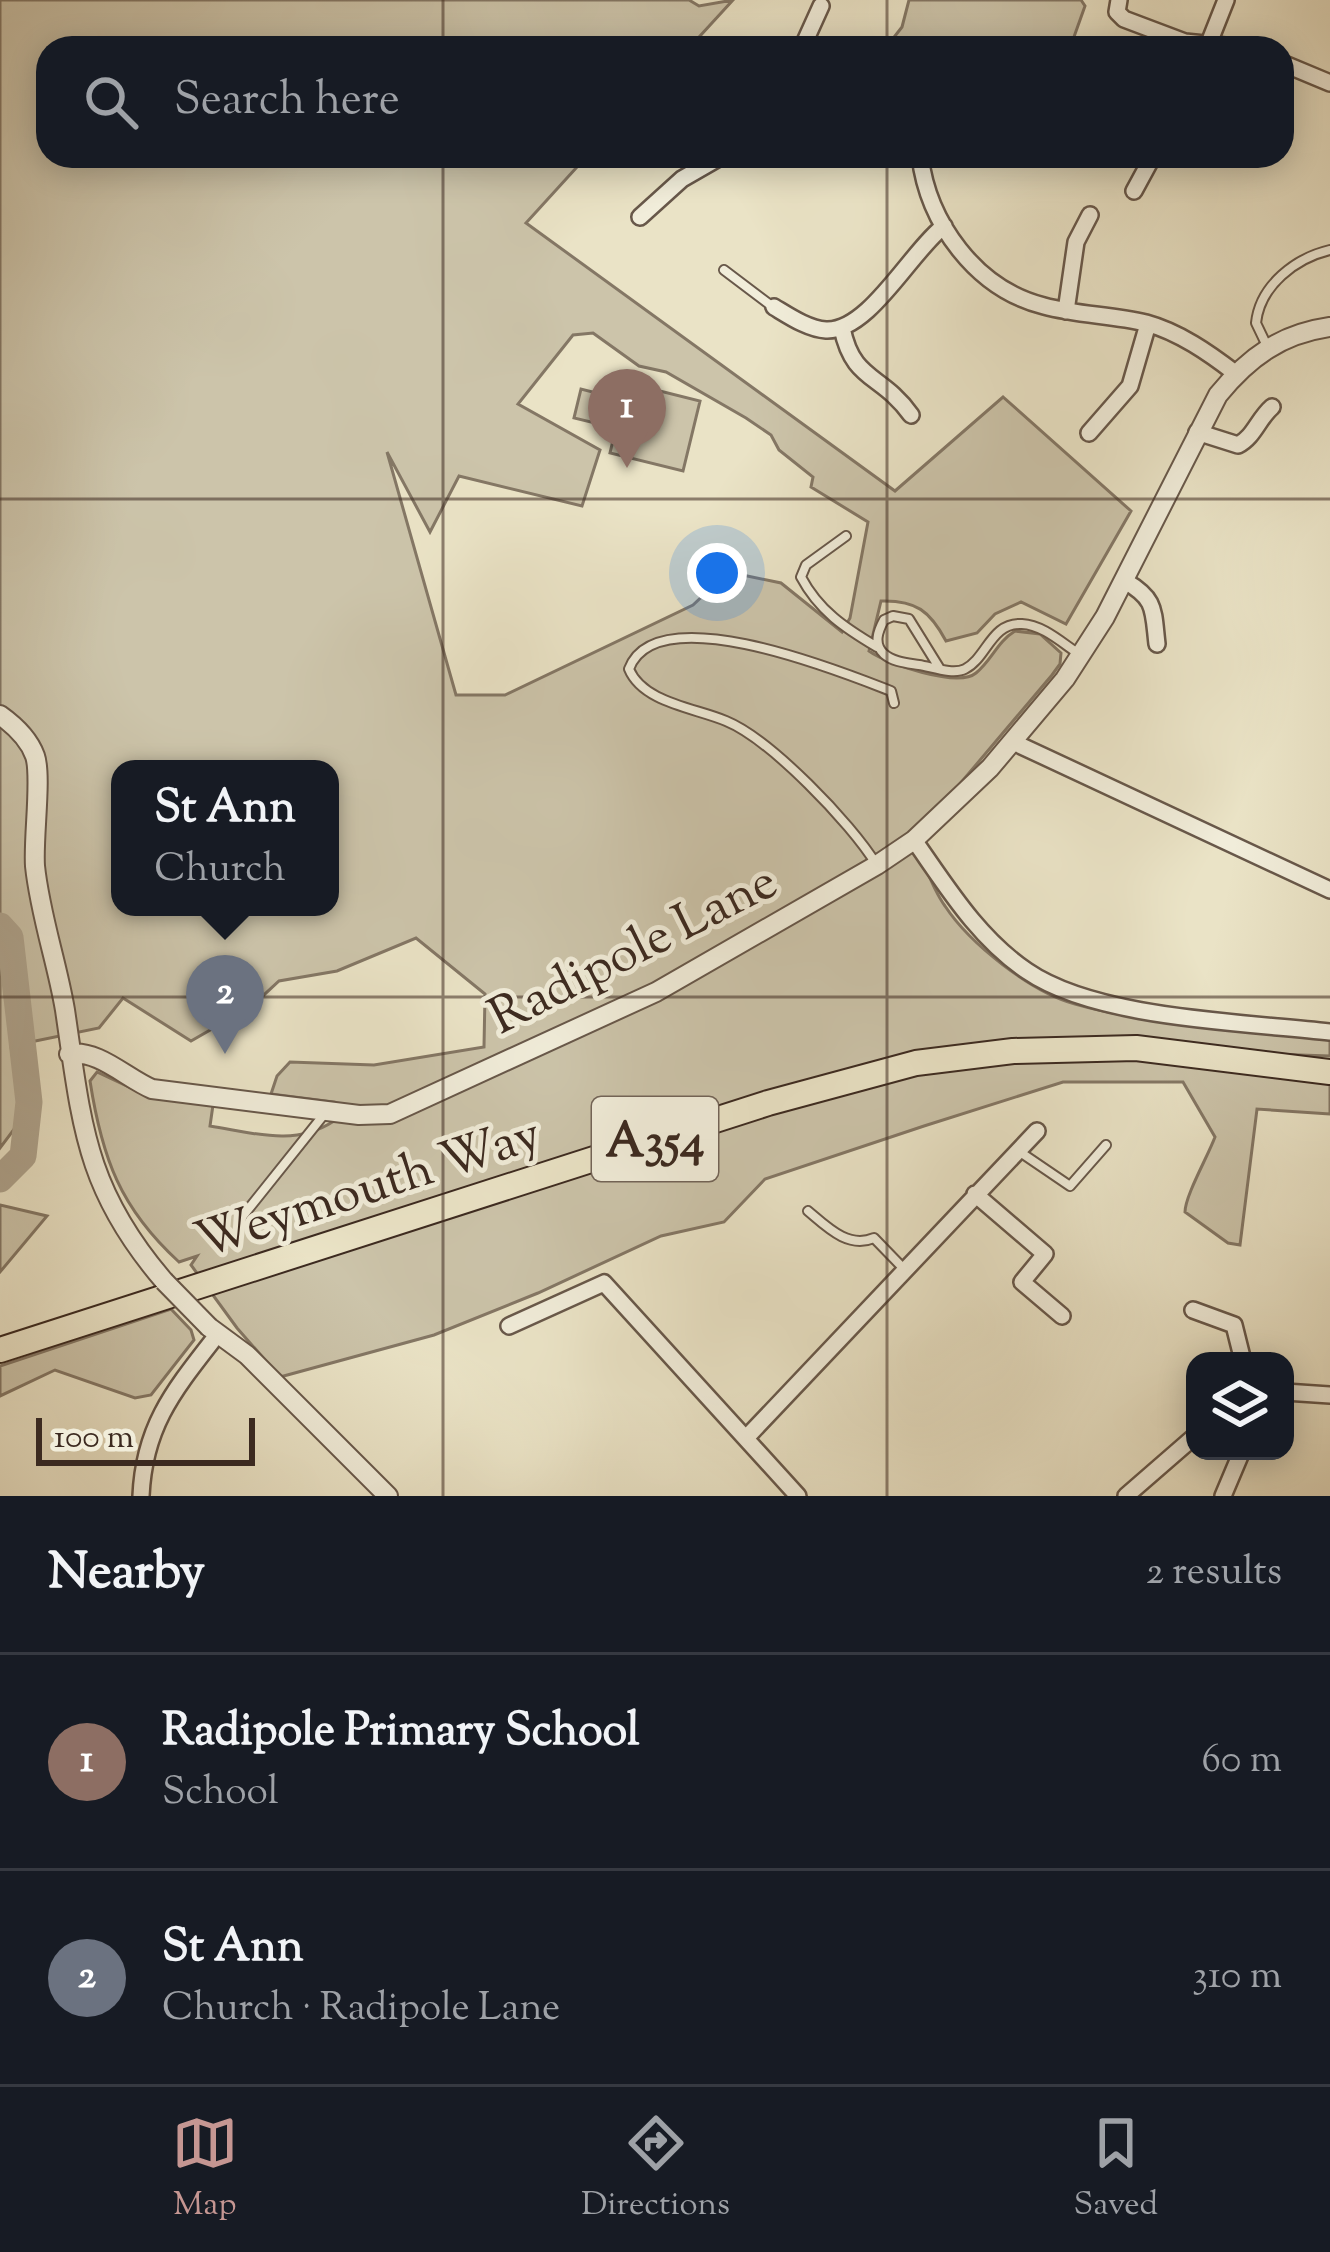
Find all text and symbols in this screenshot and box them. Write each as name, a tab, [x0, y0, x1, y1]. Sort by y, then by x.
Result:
search box	[36, 36, 1294, 168]
icon: search	[78, 69, 144, 135]
text: Search here	[174, 70, 400, 135]
pin: 1	[588, 369, 666, 468]
your location	[687, 543, 747, 603]
popup	[111, 760, 339, 916]
text: St Ann	[154, 778, 296, 843]
text: Church	[154, 843, 286, 899]
street label: Radipole Lane	[478, 848, 791, 1056]
pin: 2	[186, 955, 264, 1054]
road number: A354	[592, 1097, 718, 1181]
street label: Weymouth Way	[187, 1100, 551, 1280]
map controls	[1186, 1352, 1294, 1460]
button: layers	[1186, 1352, 1294, 1460]
scale bar	[36, 1412, 255, 1465]
text: 100 m	[54, 1415, 134, 1463]
text: Nearby	[48, 1538, 205, 1611]
text: 2 results	[1146, 1546, 1282, 1602]
text: Radipole Primary School	[162, 1701, 640, 1766]
text: 1	[80, 1734, 94, 1790]
text: 60 m	[1201, 1734, 1282, 1790]
text: School	[162, 1766, 279, 1822]
text: St Ann	[162, 1917, 304, 1982]
text: 2	[78, 1950, 96, 2006]
text: 310 m	[1192, 1950, 1282, 2006]
text: Church · Radipole Lane	[162, 1982, 560, 2038]
tab: Map	[172, 2110, 238, 2230]
tab: Directions	[581, 2110, 730, 2230]
tab: Saved	[1074, 2110, 1158, 2230]

